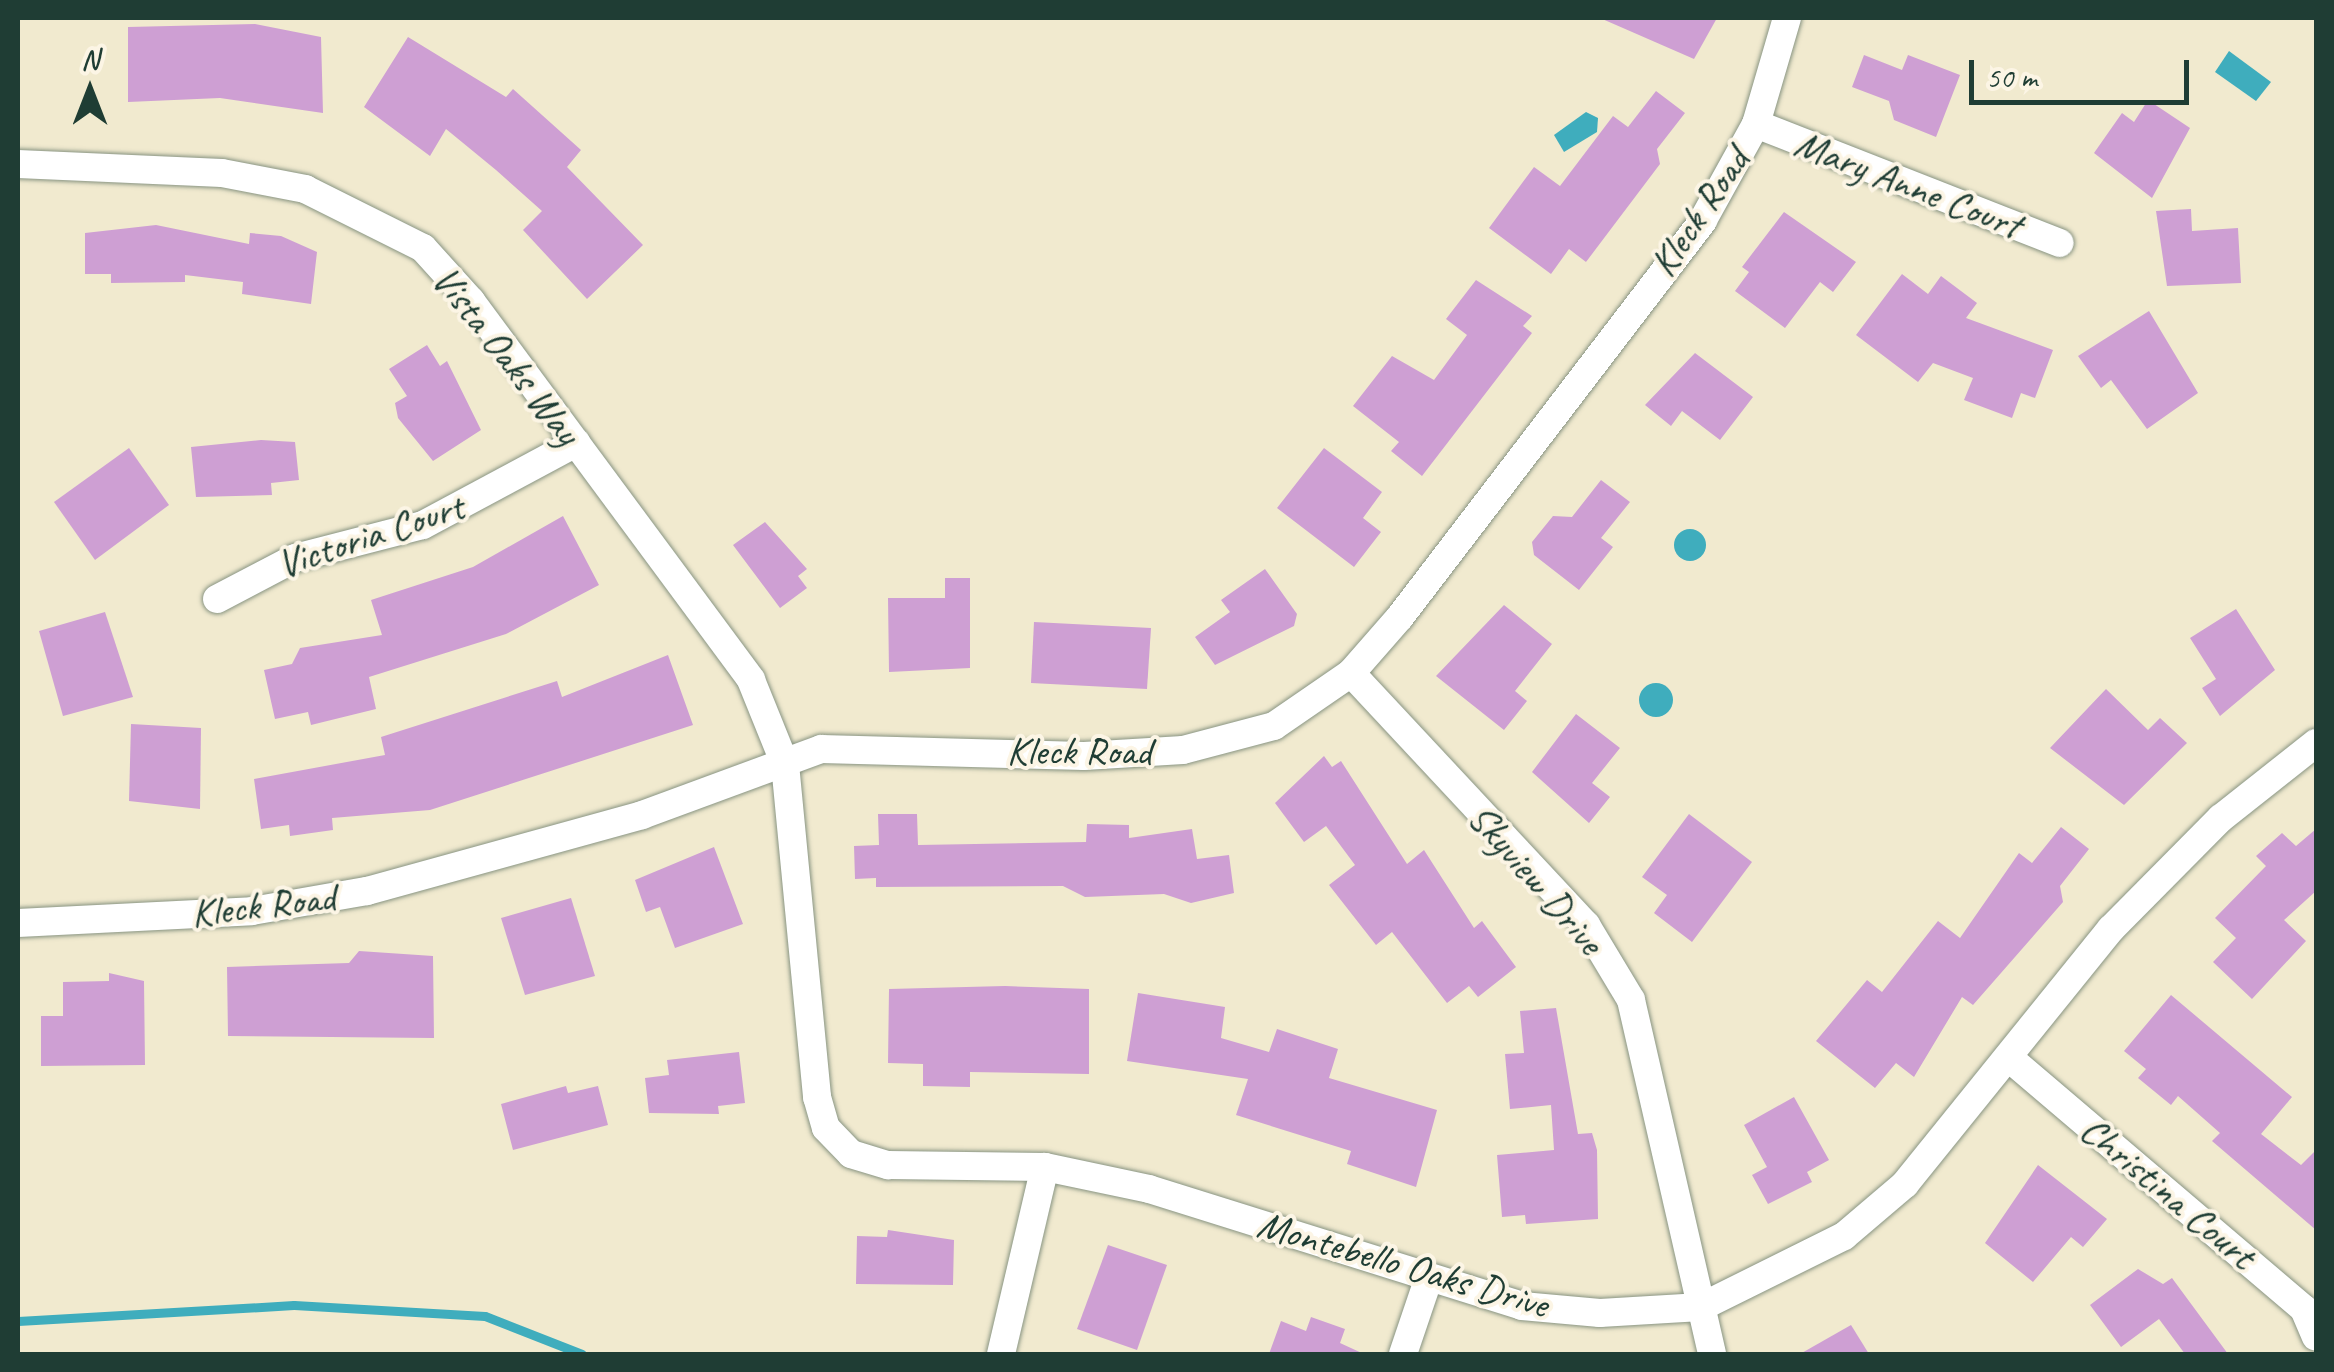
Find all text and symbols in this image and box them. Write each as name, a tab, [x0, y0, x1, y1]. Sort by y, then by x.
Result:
north arrow	[40, 40, 140, 140]
scale bar	[1974, 40, 2194, 102]
text: N	[81, 42, 99, 77]
text: 50 m	[1986, 58, 2037, 96]
street label: Mary Anne Court	[1788, 119, 2028, 249]
street label: Kleck Road	[1638, 138, 1760, 286]
street label: Vista Oaks Way	[422, 256, 592, 454]
street label: Victoria Court	[271, 482, 469, 588]
street label: Kleck Road	[1006, 727, 1152, 775]
street label: Skyview Drive	[1458, 794, 1614, 964]
street label: Kleck Road	[188, 872, 338, 938]
street label: Christina Court	[2071, 1105, 2265, 1279]
street label: Montebello Oaks Drive	[1251, 1199, 1555, 1329]

